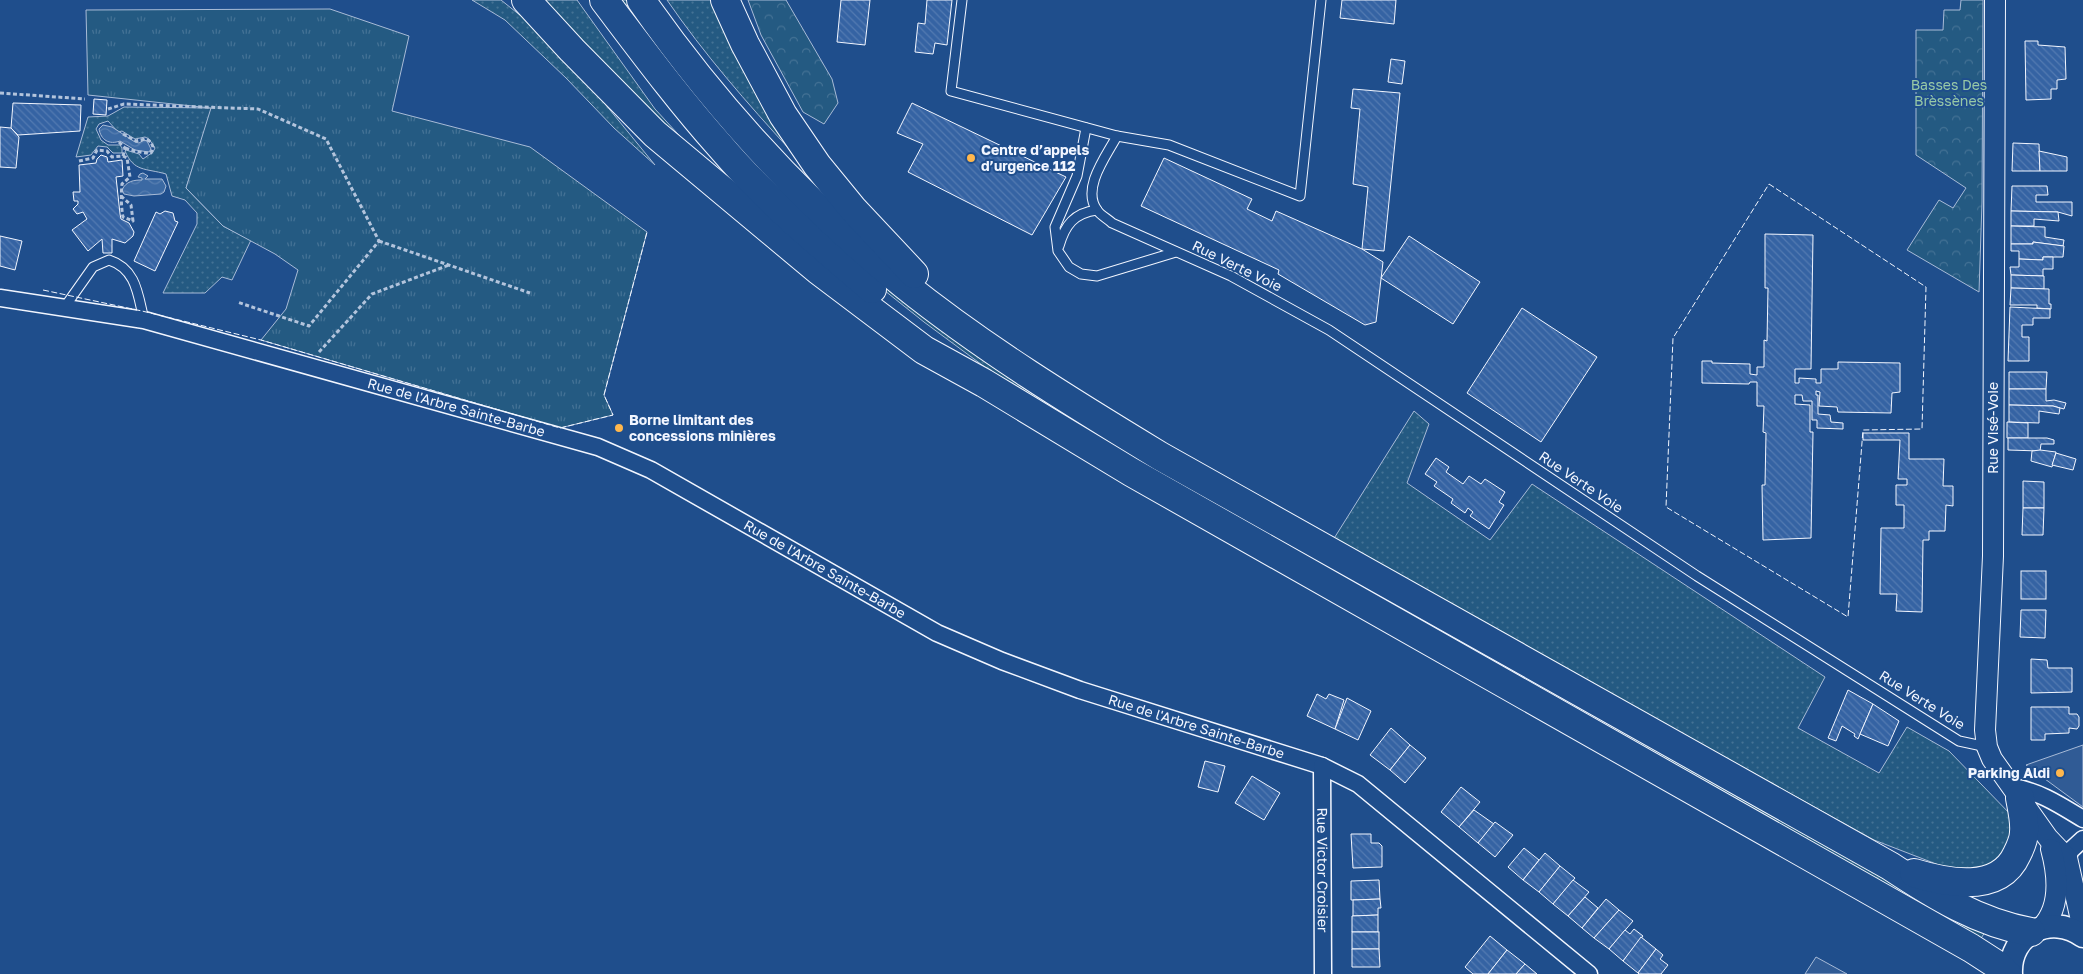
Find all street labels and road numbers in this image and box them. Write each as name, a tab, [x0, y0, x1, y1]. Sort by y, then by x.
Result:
street label: Rue Verte Voie	[1190, 236, 1285, 295]
street label: Rue de l'Arbre Sainte-Barbe	[366, 374, 547, 440]
street label: Rue Visé-Voie	[1984, 382, 2001, 474]
street label: Rue Verte Voie	[1536, 447, 1627, 516]
street label: Rue de l'Arbre Sainte-Barbe	[741, 516, 909, 622]
street label: Rue Verte Voie	[1876, 666, 1968, 733]
street label: Rue de l'Arbre Sainte-Barbe	[1106, 690, 1287, 762]
street label: Rue Victor Croisier	[1314, 807, 1332, 933]

